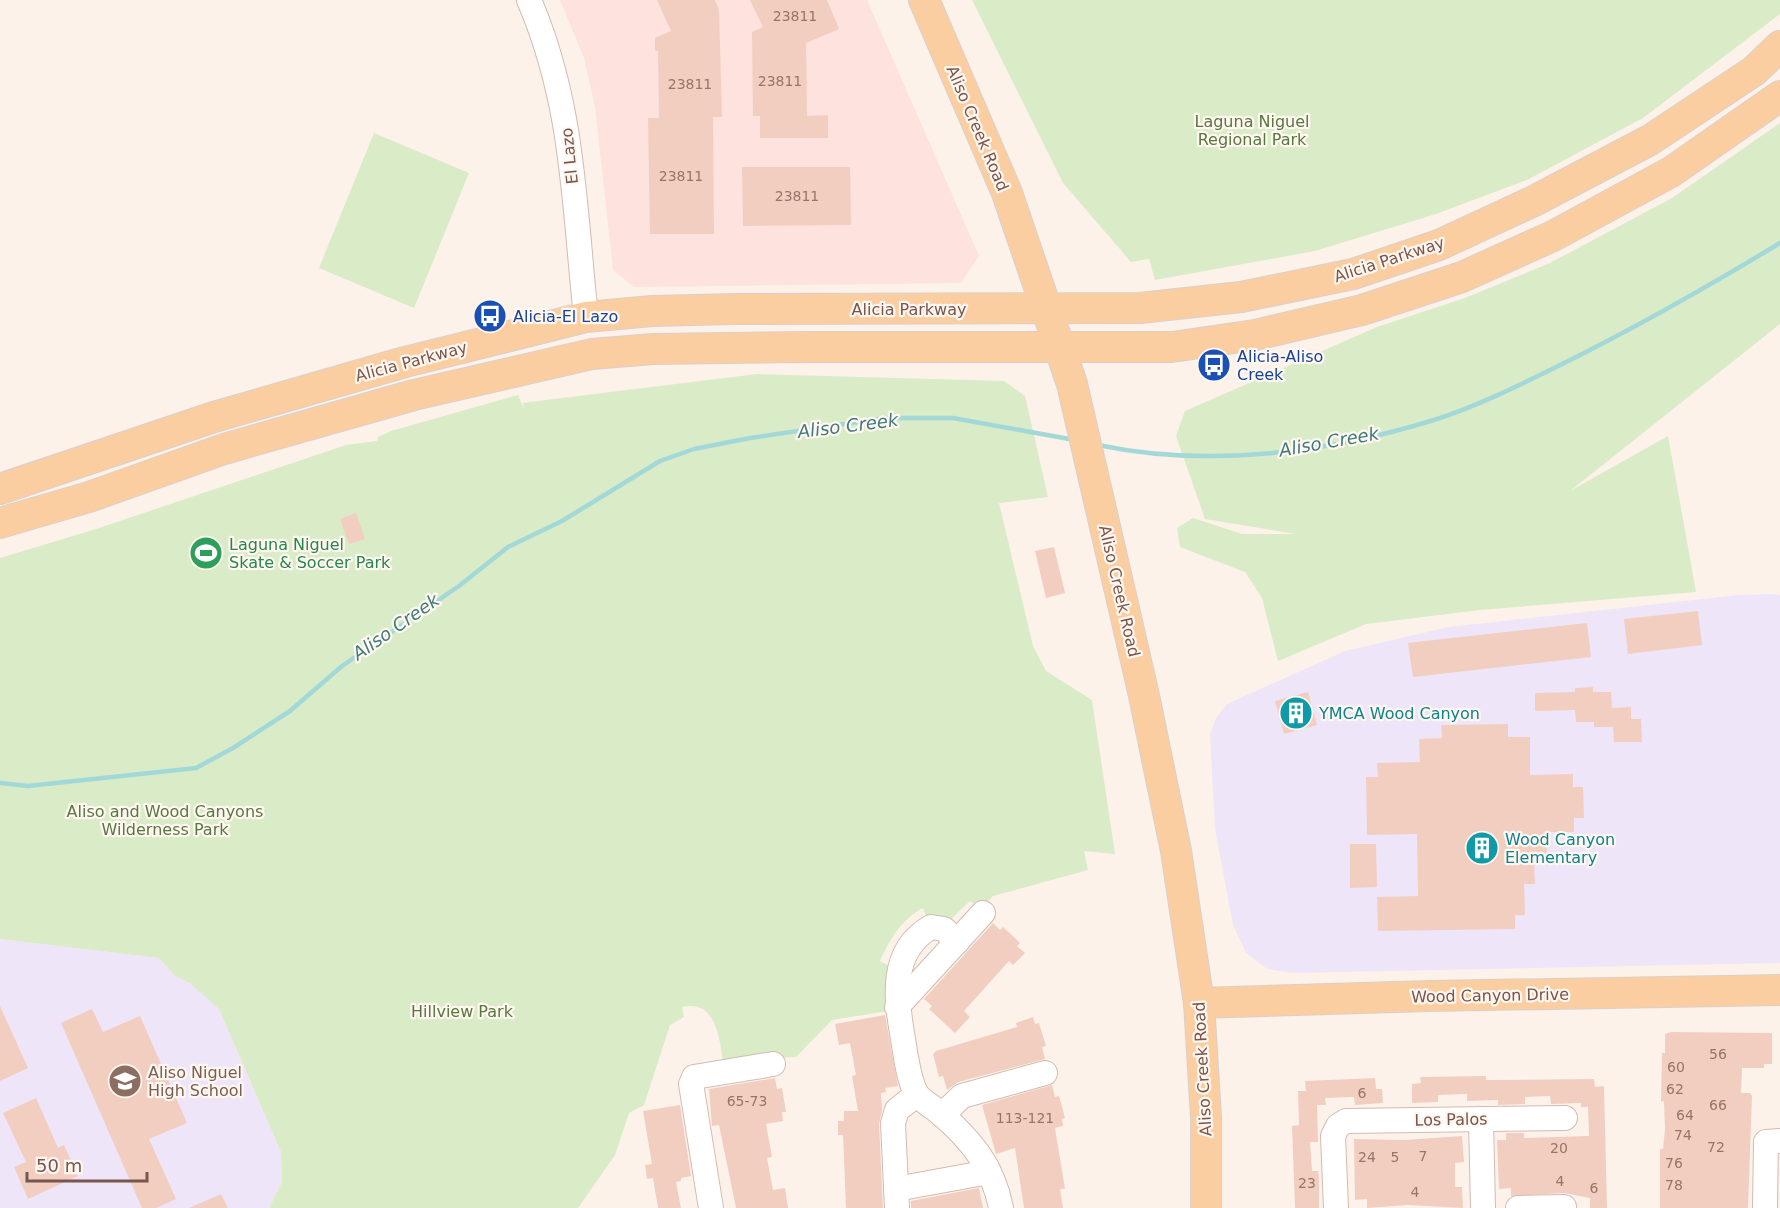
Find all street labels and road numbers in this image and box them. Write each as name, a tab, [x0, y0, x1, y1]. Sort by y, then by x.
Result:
street label: Aliso Creek Road	[942, 63, 1013, 194]
street label: El Lazo	[557, 127, 582, 185]
street label: Alicia Parkway	[1332, 233, 1447, 286]
street label: Alicia Parkway	[852, 300, 966, 319]
street label: Alicia Parkway	[353, 337, 469, 386]
street label: Aliso Creek Road	[1095, 523, 1144, 659]
street label: Wood Canyon Drive	[1411, 985, 1569, 1006]
street label: Aliso Creek Road	[1189, 1001, 1216, 1137]
street label: Los Palos	[1414, 1109, 1488, 1130]

